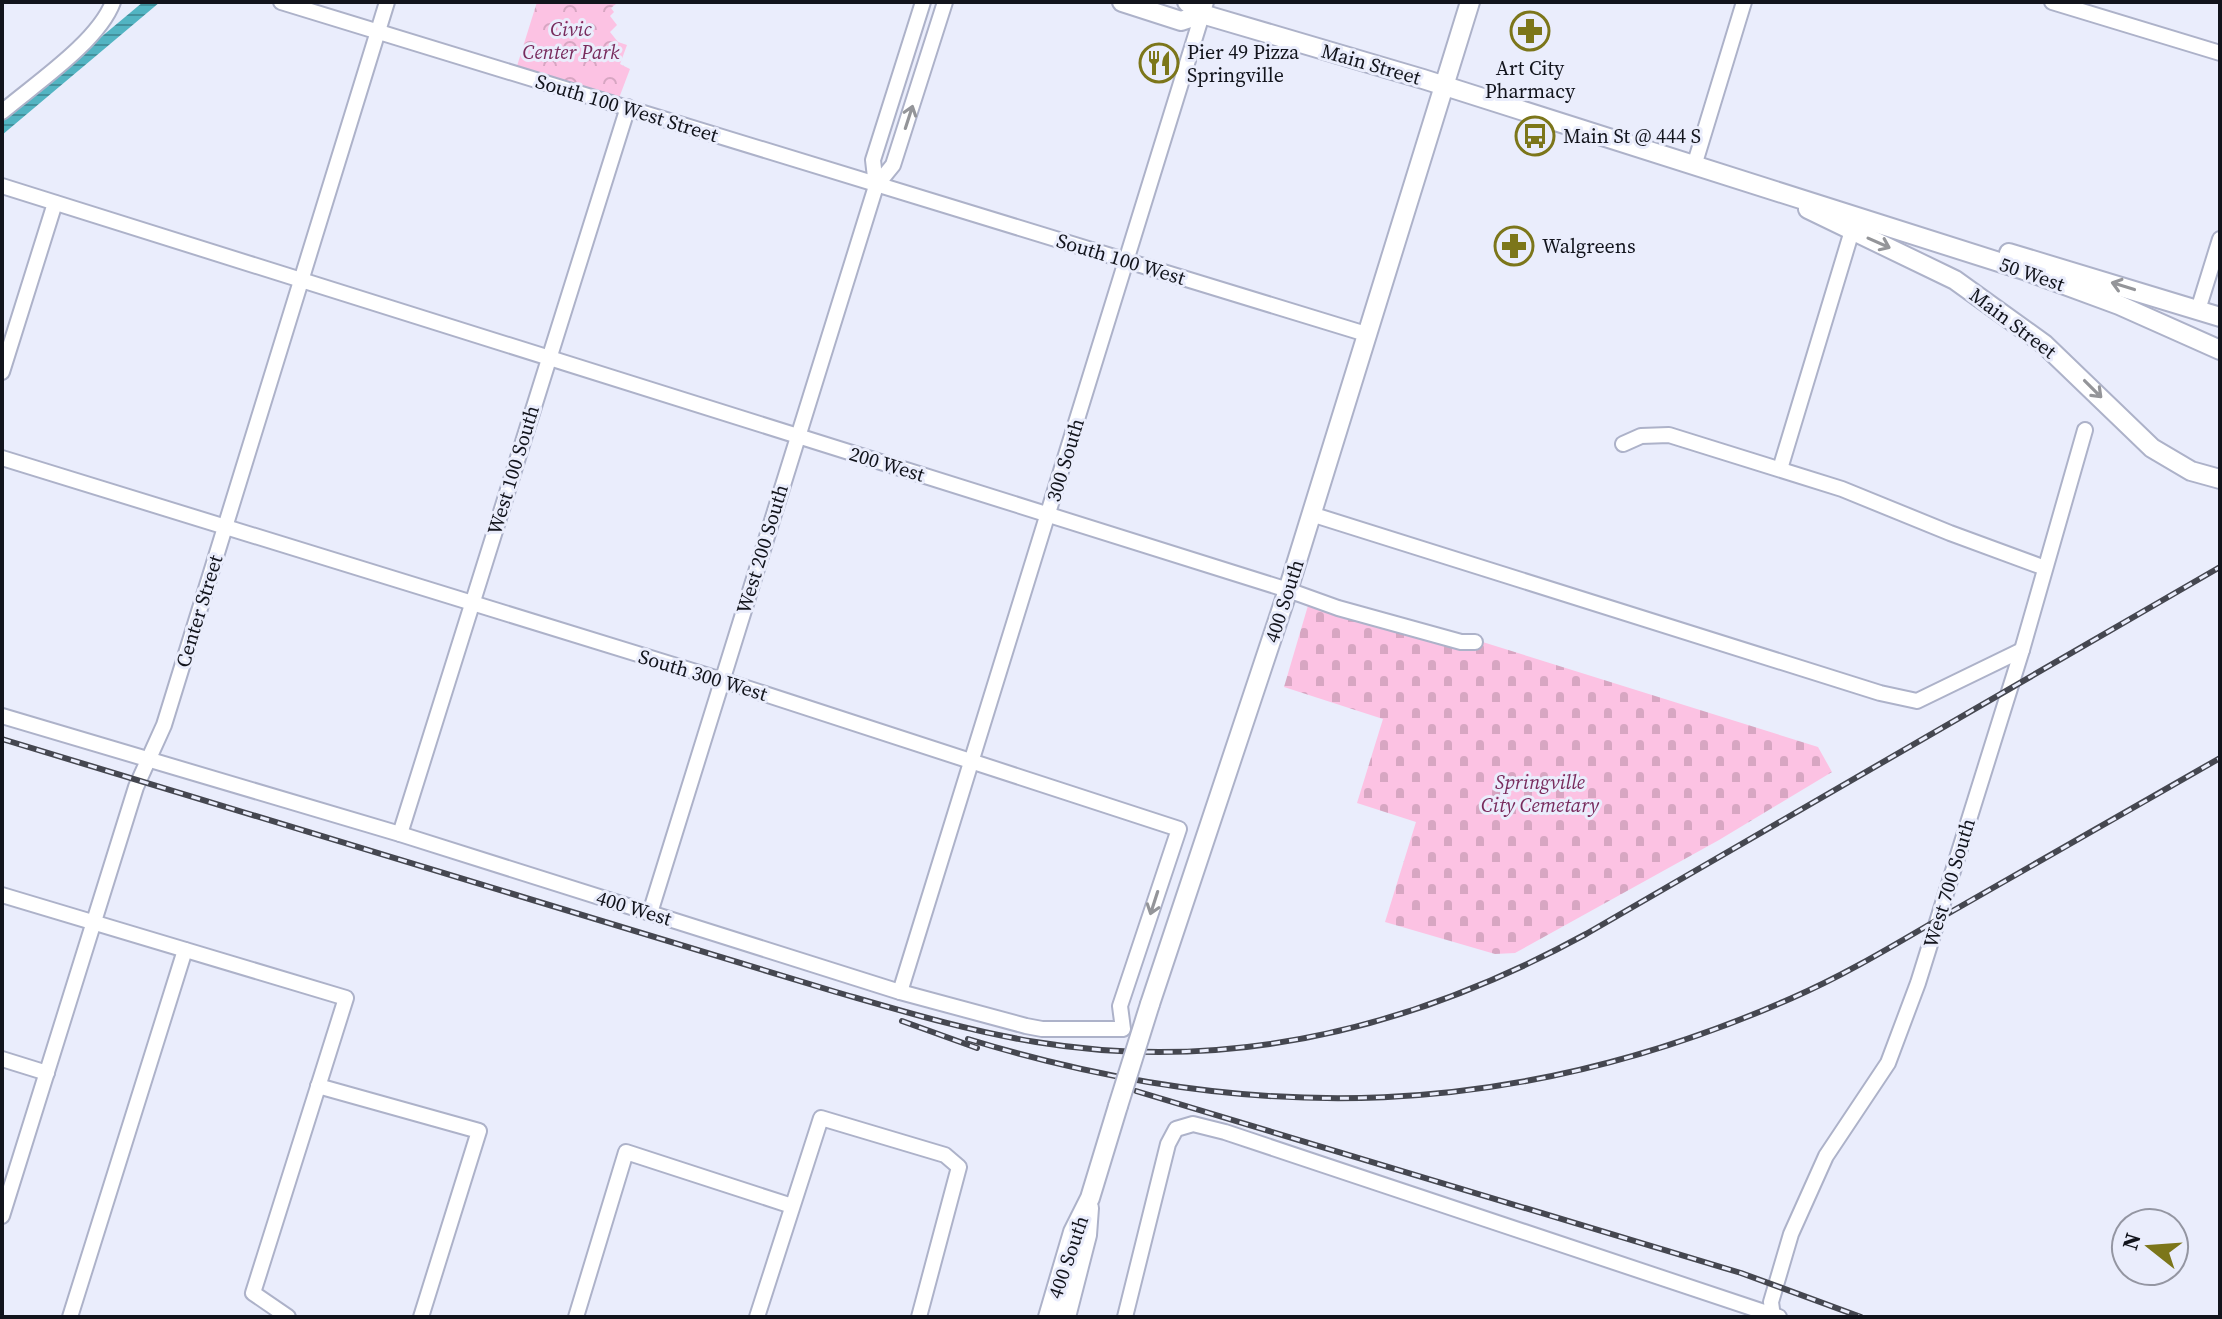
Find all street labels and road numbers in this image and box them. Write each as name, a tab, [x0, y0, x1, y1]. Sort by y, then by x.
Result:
street label: Main Street	[1318, 36, 1424, 92]
street label: South 100 West Street	[532, 67, 722, 149]
street label: South 100 West	[1053, 226, 1189, 292]
street label: 50 West	[1996, 250, 2069, 298]
street label: Main Street	[1964, 281, 2063, 365]
street label: West 100 South	[480, 402, 546, 538]
street label: 300 South	[1039, 415, 1091, 505]
street label: 200 West	[846, 439, 929, 489]
street label: West 200 South	[729, 481, 795, 617]
street label: Center Street	[169, 551, 230, 671]
street label: 400 South	[1257, 556, 1311, 646]
street label: South 300 West	[635, 642, 771, 708]
street label: West 700 South	[1916, 815, 1982, 951]
street label: 400 West	[593, 883, 676, 933]
street label: 400 South	[1041, 1212, 1095, 1302]

